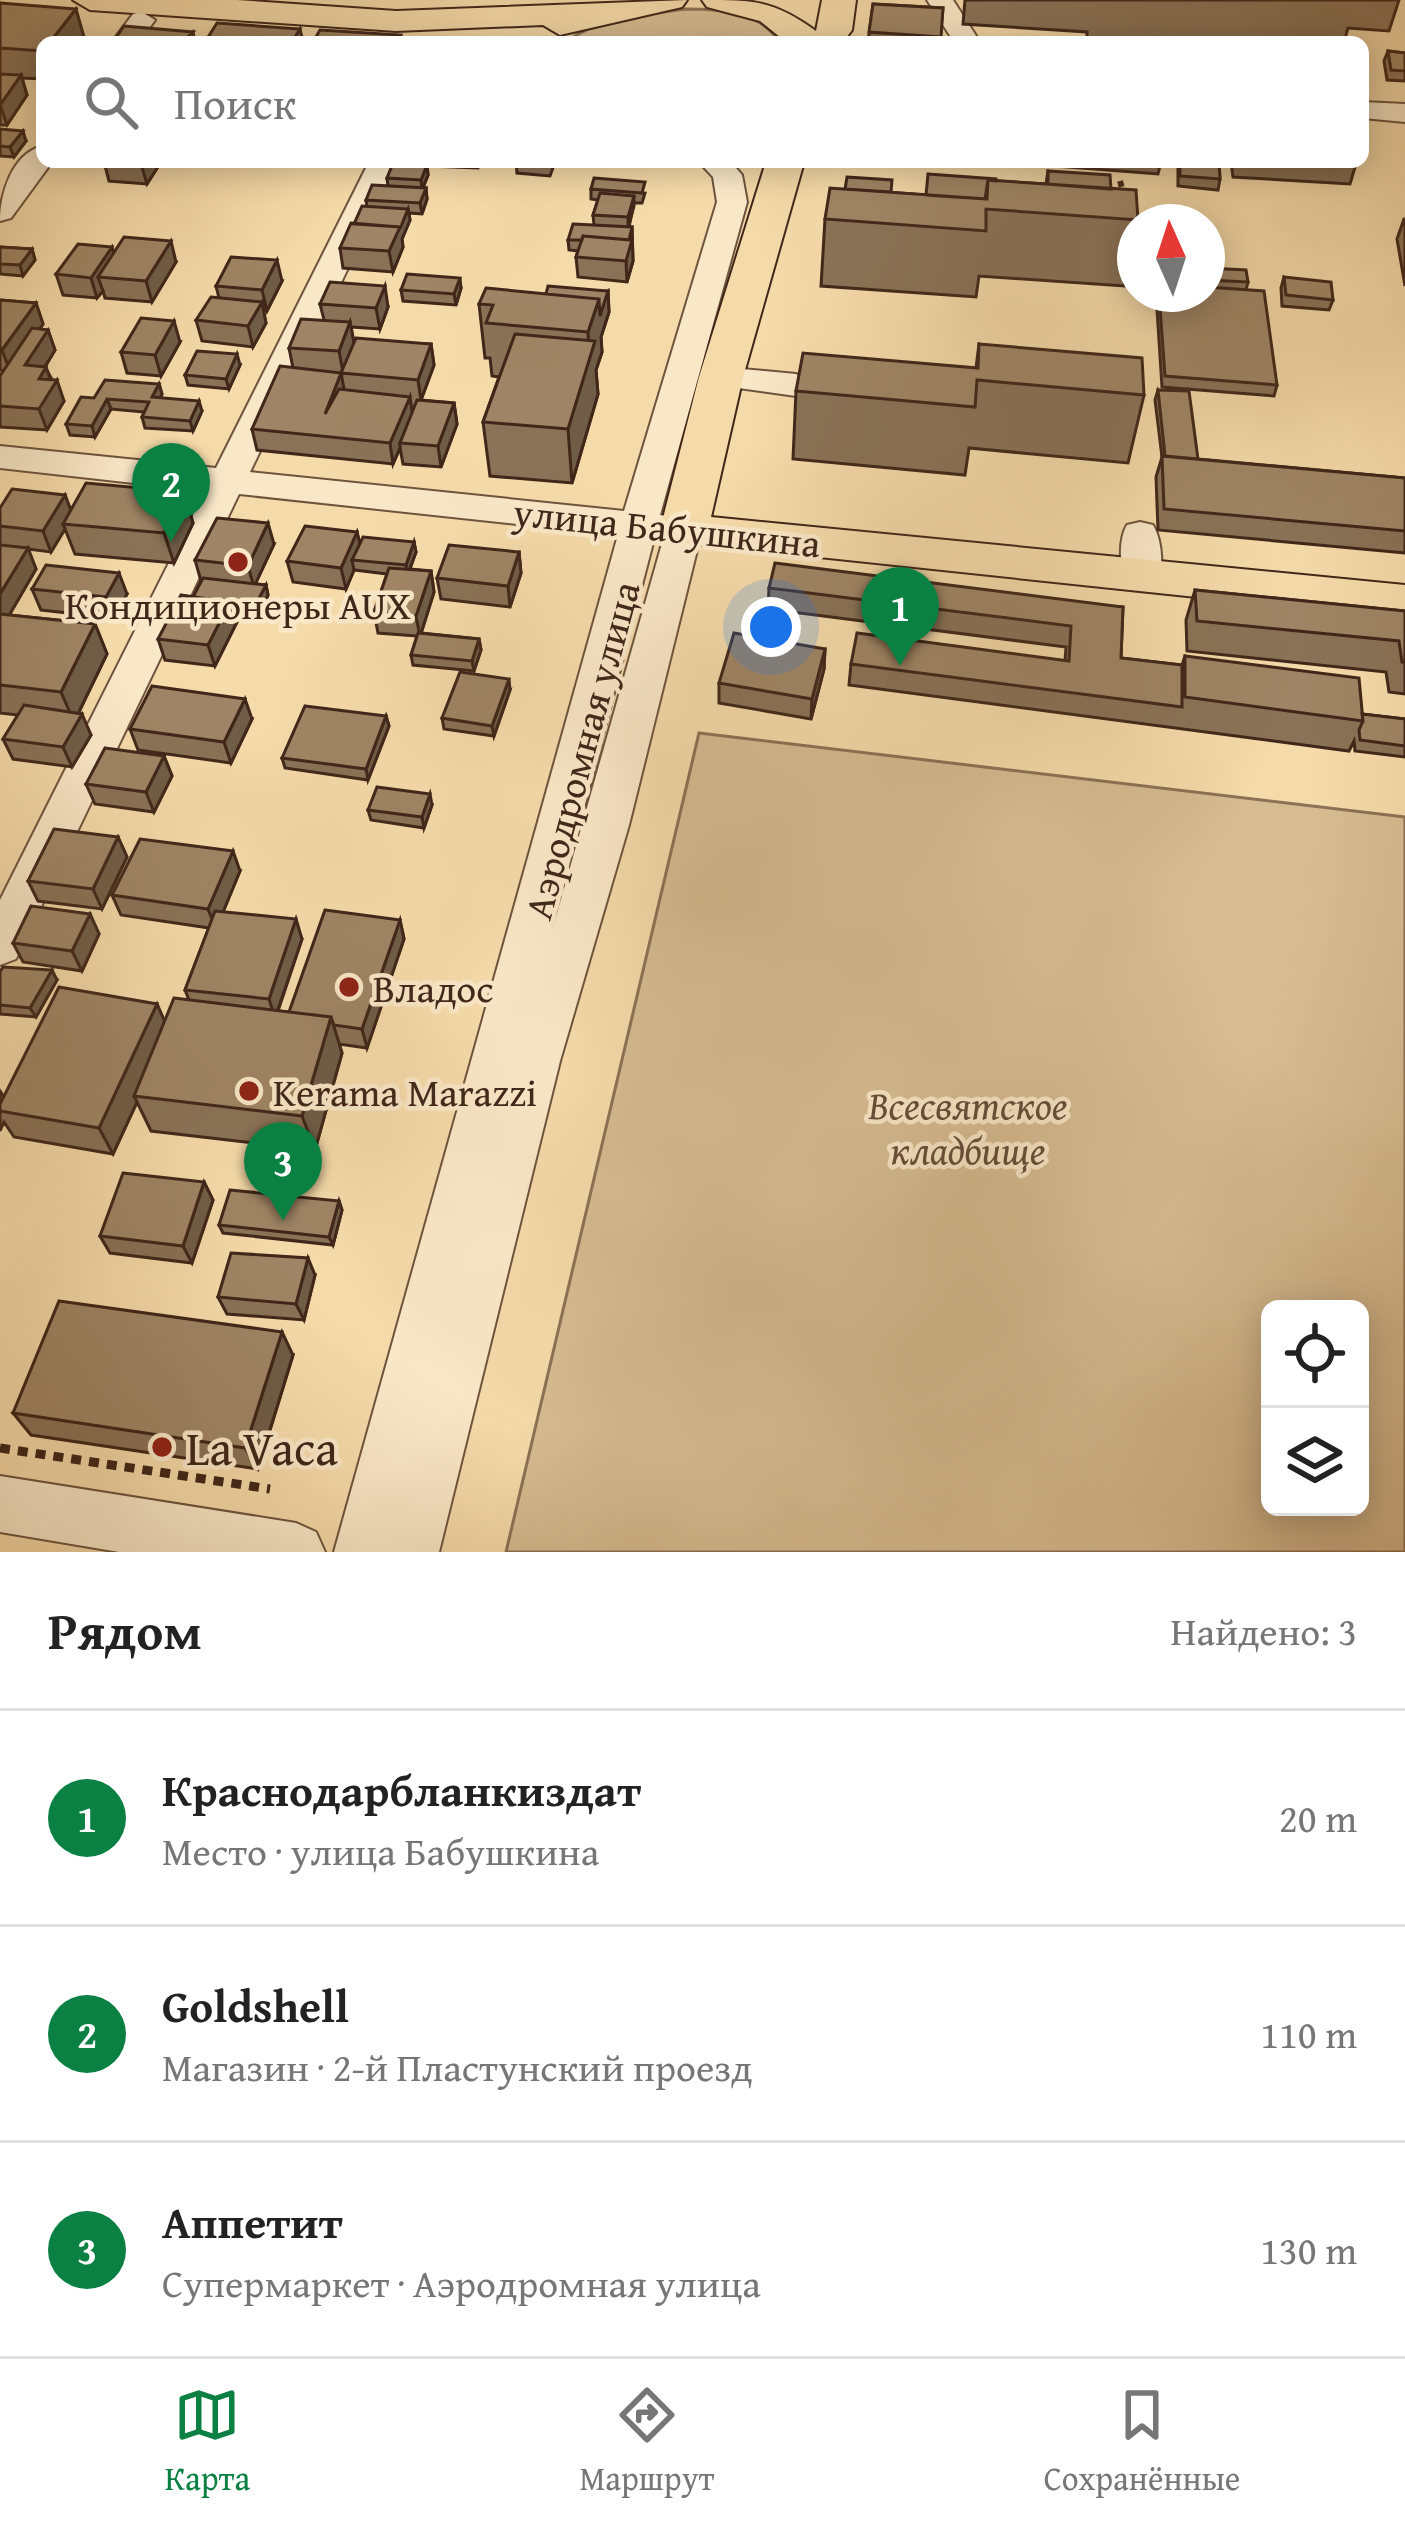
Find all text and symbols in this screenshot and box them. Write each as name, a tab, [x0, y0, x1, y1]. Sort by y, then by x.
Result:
search box	[36, 36, 1369, 168]
icon: search	[78, 69, 144, 135]
text: Поиск	[174, 70, 296, 135]
north arrow	[1117, 204, 1225, 312]
pin: 2	[132, 443, 210, 542]
street label: улица Бабушкина	[510, 482, 824, 572]
marker: Кондиционеры AUX	[225, 549, 251, 575]
pin: 1	[861, 567, 939, 666]
street label: Аэродромная улица	[508, 574, 654, 925]
place label: Кондиционеры AUX	[65, 576, 411, 633]
your location	[741, 597, 801, 657]
place label: Владос	[373, 959, 494, 1016]
marker: Владос	[336, 974, 362, 1000]
place label: Kerama Marazzi	[273, 1063, 537, 1120]
park label: Всесвятское кладбище	[868, 1076, 1067, 1178]
marker: Kerama Marazzi	[236, 1078, 262, 1104]
pin: 3	[244, 1122, 322, 1221]
map controls	[1261, 1300, 1369, 1516]
button: locate	[1261, 1300, 1369, 1408]
button: layers	[1261, 1408, 1369, 1516]
place label: La Vaca	[186, 1412, 338, 1483]
marker: La Vaca	[149, 1434, 175, 1460]
text: Рядом	[48, 1593, 202, 1668]
text: Найдено: 3	[1170, 1602, 1357, 1659]
text: Краснодарбланкиздат	[162, 1757, 641, 1822]
text: 1	[77, 1789, 97, 1846]
text: 20 m	[1279, 1789, 1357, 1846]
text: Место · улица Бабушкина	[162, 1822, 599, 1879]
text: Goldshell	[162, 1973, 349, 2038]
text: 2	[77, 2005, 97, 2062]
text: 110 m	[1260, 2005, 1357, 2062]
text: Магазин · 2-й Пластунский проезд	[162, 2038, 752, 2095]
text: Аппетит	[162, 2189, 343, 2254]
text: 3	[77, 2221, 97, 2278]
text: 130 m	[1260, 2221, 1357, 2278]
text: Супермаркет · Аэродромная улица	[162, 2254, 761, 2311]
tab: Карта	[165, 2382, 250, 2502]
tab: Маршрут	[579, 2382, 714, 2502]
tab: Сохранённые	[1044, 2382, 1240, 2502]

